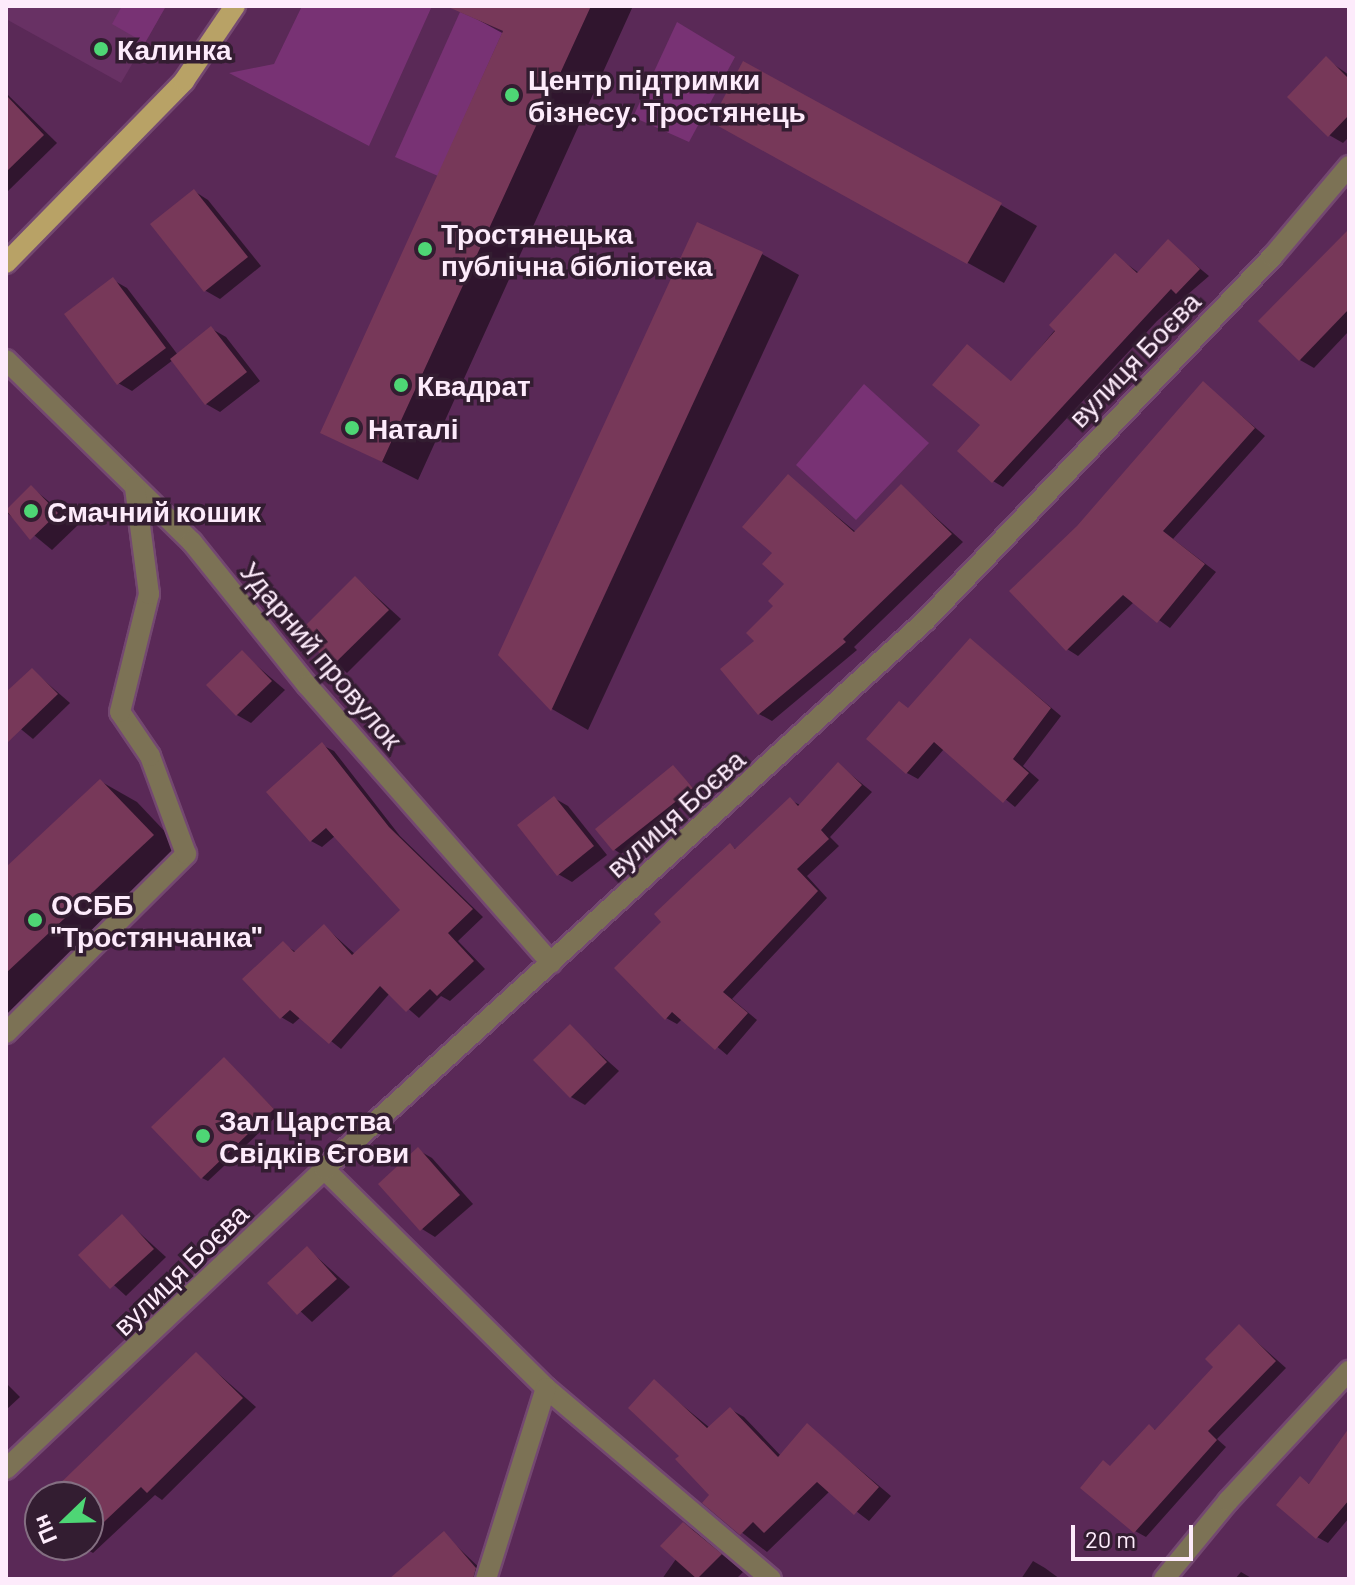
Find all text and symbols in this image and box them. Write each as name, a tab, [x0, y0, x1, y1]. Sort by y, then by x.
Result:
place label: Калинка	[117, 32, 232, 66]
marker: Калинка	[92, 40, 110, 58]
place label: Центр підтримки бізнесу. Тростянець	[528, 62, 806, 128]
marker: Центр підтримки бізнесу. Тростянець	[503, 86, 521, 104]
place label: Тростянецька публічна бібліотека	[441, 216, 713, 282]
marker: Тростянецька публічна бібліотека	[416, 240, 434, 258]
street label: вулиця Боєва	[1061, 284, 1207, 434]
place label: Квадрат	[417, 368, 531, 402]
marker: Квадрат	[392, 376, 410, 394]
place label: Наталі	[368, 411, 459, 445]
marker: Наталі	[343, 419, 361, 437]
place label: Смачний кошик	[47, 494, 261, 528]
marker: Смачний кошик	[22, 502, 40, 520]
street label: Ударний провулок	[234, 555, 410, 755]
street label: вулиця Боєва	[599, 742, 751, 884]
place label: ОСББ "Тростянчанка"	[51, 887, 262, 953]
marker: ОСББ "Тростянчанка"	[26, 911, 44, 929]
place label: Зал Царства Свідків Єгови	[219, 1103, 409, 1169]
marker: Зал Царства Свідків Єгови	[194, 1127, 212, 1145]
street label: вулиця Боєва	[105, 1196, 255, 1342]
north arrow	[24, 1481, 104, 1561]
scale bar	[1075, 1509, 1197, 1559]
text: Пн	[26, 1511, 61, 1548]
text: 20 m	[1085, 1524, 1136, 1553]

